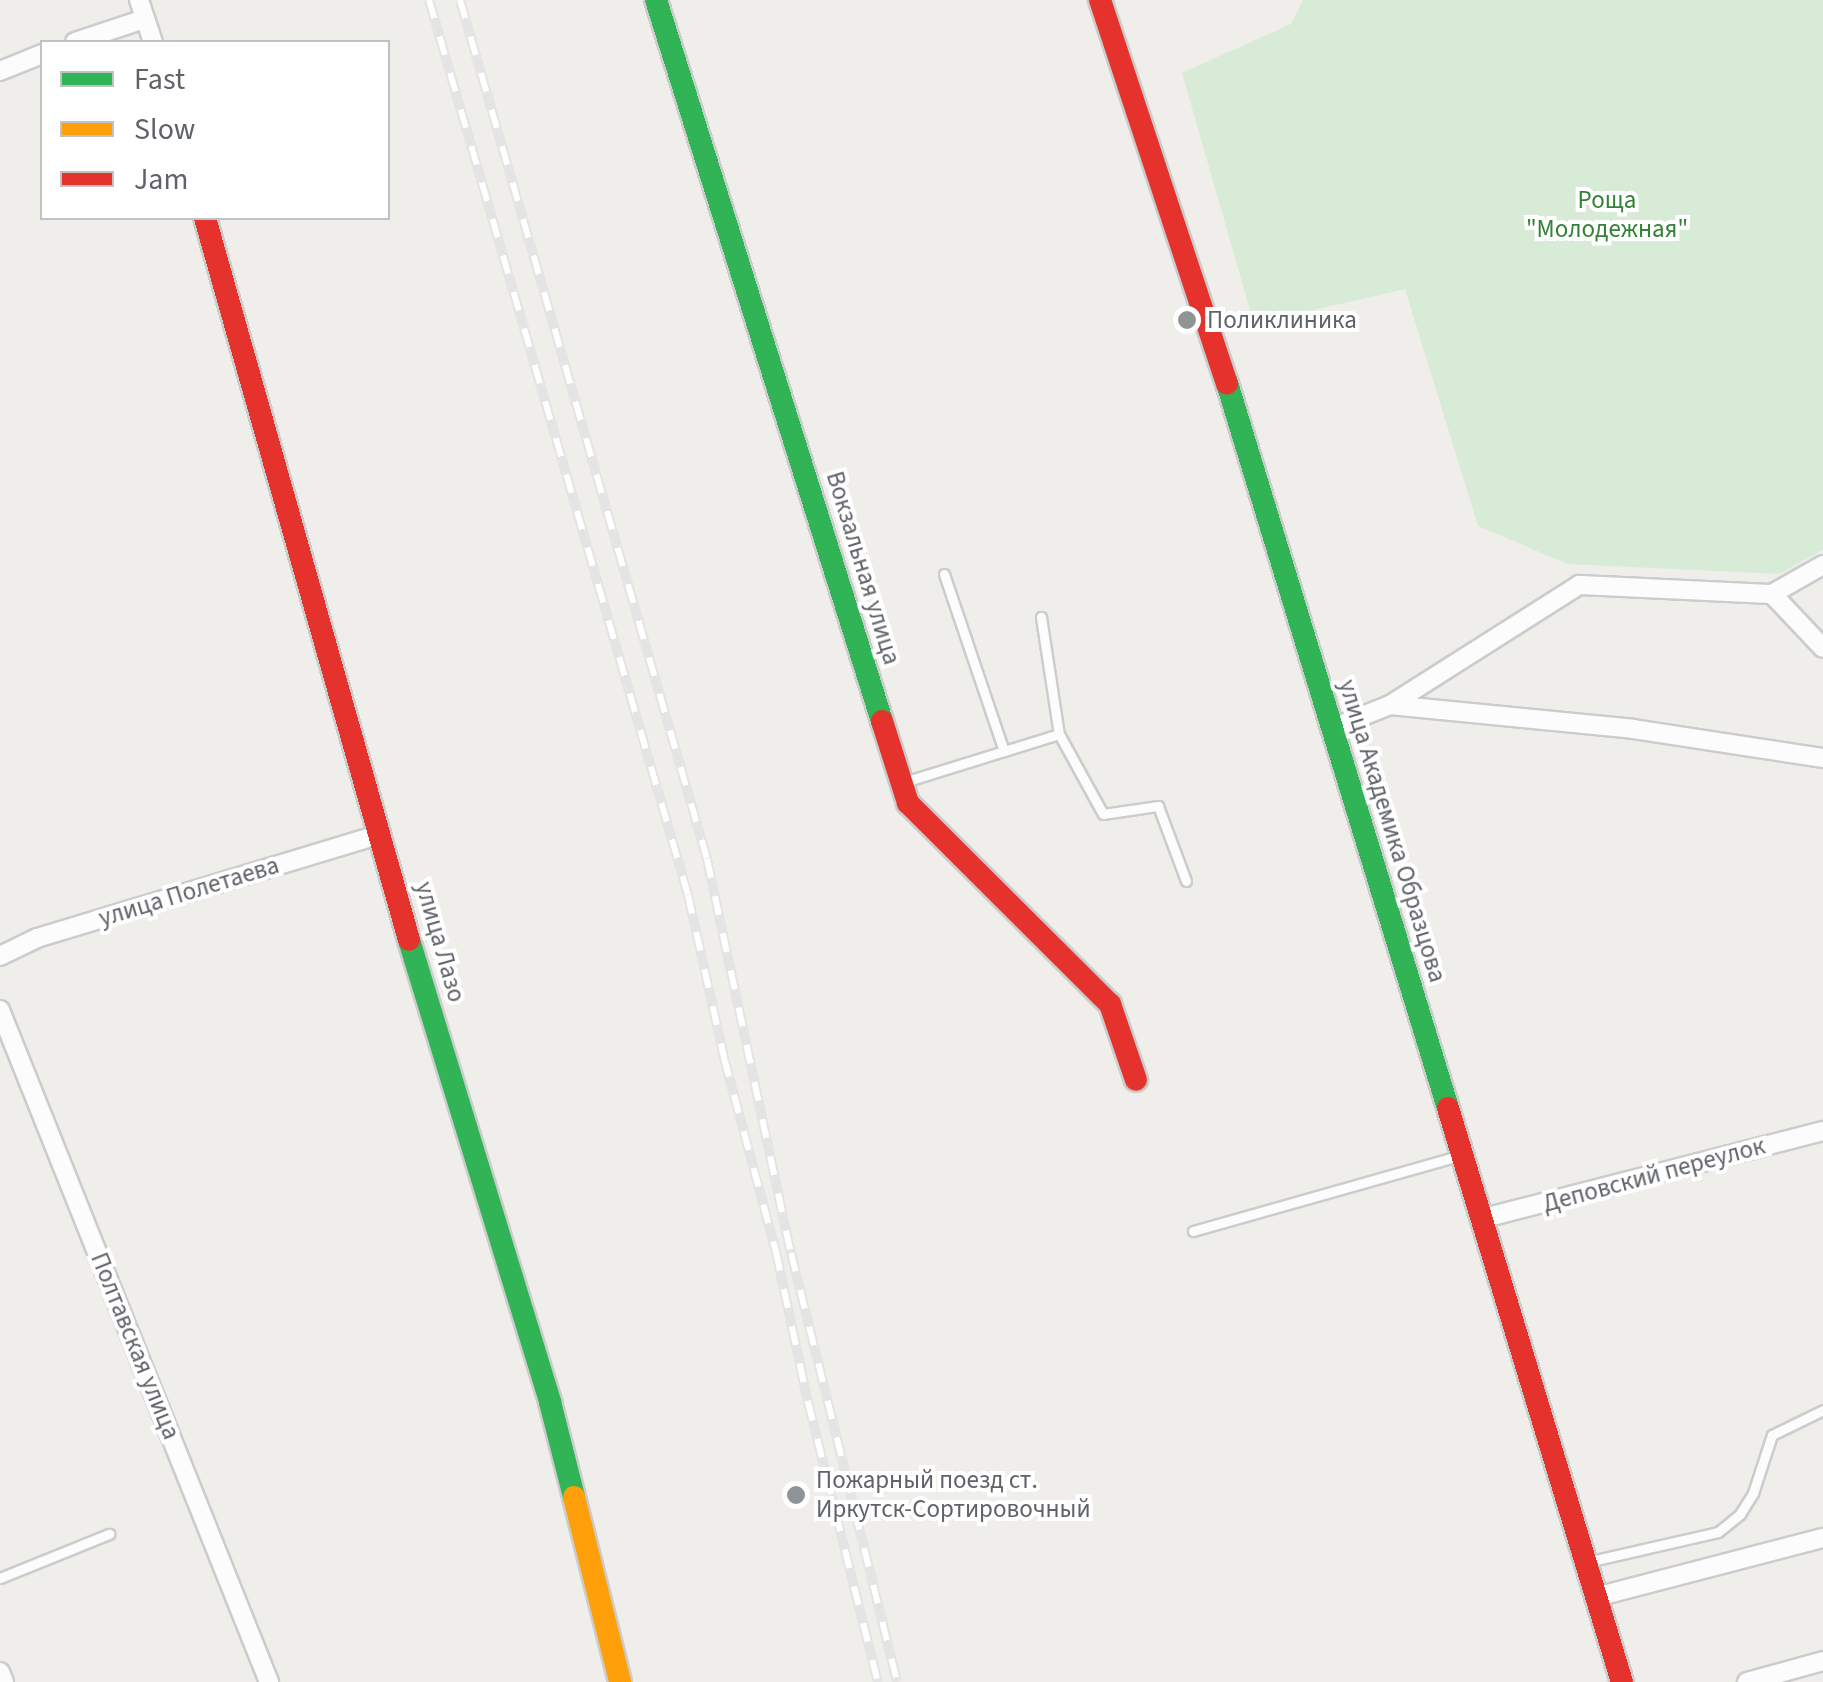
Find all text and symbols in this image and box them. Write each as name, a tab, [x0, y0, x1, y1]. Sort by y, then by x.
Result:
legend	[40, 40, 390, 220]
text: Fast	[134, 58, 185, 101]
text: Slow	[134, 108, 195, 151]
text: Jam	[134, 158, 188, 201]
park label: Роща "Молодежная"	[1526, 186, 1688, 245]
place label: Поликлиника	[1207, 305, 1357, 335]
marker: Поликлиника	[1176, 309, 1198, 331]
street label: Вокзальная улица	[819, 468, 907, 668]
street label: улица Академика Образцова	[1332, 676, 1452, 986]
street label: улица Полетаева	[95, 850, 283, 934]
street label: улица Лазо	[409, 878, 471, 1006]
street label: Деповский переулок	[1540, 1131, 1768, 1219]
street label: Полтавская улица	[84, 1248, 186, 1444]
place label: Пожарный поезд ст. Иркутск-Сортировочный	[816, 1466, 1091, 1525]
marker: Пожарный поезд ст. Иркутск-Сортировочный	[785, 1484, 807, 1506]

